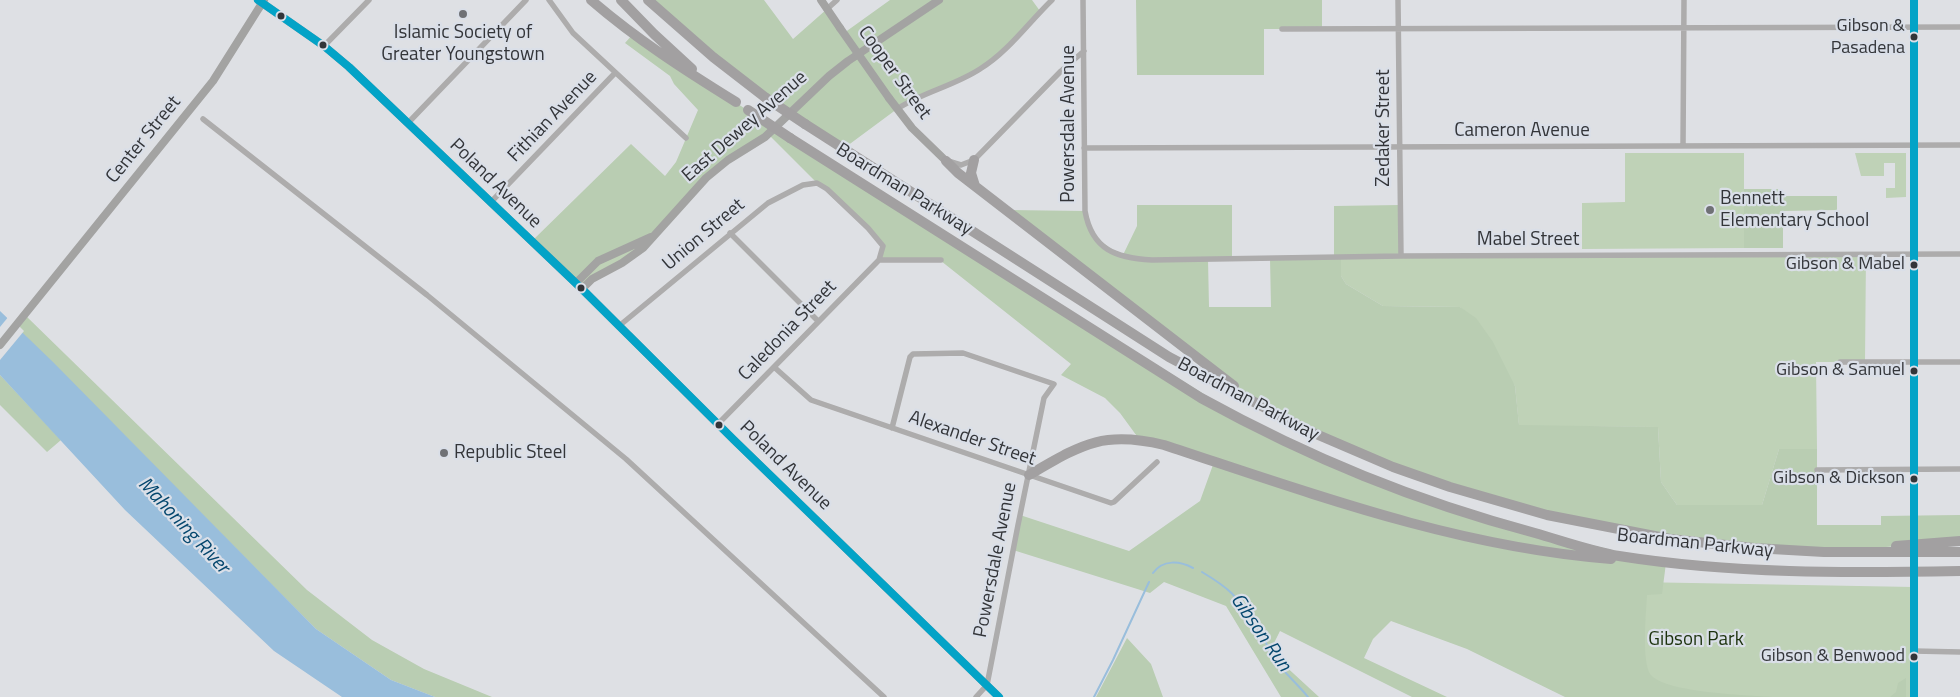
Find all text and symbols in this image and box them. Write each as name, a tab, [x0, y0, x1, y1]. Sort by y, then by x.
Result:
marker: Islamic Society of Greater Youngstown	[457, 8, 469, 20]
unlabelled marker	[276, 11, 286, 21]
place label: Gibson & Pasadena	[1831, 16, 1905, 58]
place label: Islamic Society of Greater Youngstown	[381, 22, 545, 66]
street label: Cooper Street	[853, 22, 935, 124]
marker: Gibson & Pasadena	[1909, 32, 1919, 42]
unlabelled marker	[318, 40, 328, 50]
street label: Powersdale Avenue	[1058, 45, 1080, 203]
street label: Fithian Avenue	[504, 66, 602, 168]
street label: East Dewey Avenue	[678, 67, 812, 187]
street label: Zedaker Street	[1373, 69, 1395, 187]
street label: Center Street	[102, 92, 186, 188]
street label: Cameron Avenue	[1454, 120, 1590, 142]
street label: Poland Avenue	[444, 134, 546, 234]
street label: Boardman Parkway	[831, 139, 977, 241]
place label: Bennett Elementary School	[1720, 188, 1869, 232]
street label: Union Street	[658, 194, 750, 276]
marker: Bennett Elementary School	[1704, 204, 1716, 216]
street label: Mabel Street	[1477, 229, 1579, 251]
place label: Gibson & Mabel	[1786, 254, 1905, 276]
marker: Gibson & Mabel	[1909, 260, 1919, 270]
street label: Caledonia Street	[734, 276, 842, 386]
unlabelled marker	[576, 283, 586, 293]
street label: Boardman Parkway	[1173, 353, 1323, 447]
place label: Gibson & Samuel	[1776, 360, 1905, 382]
marker: Gibson & Samuel	[1909, 366, 1919, 376]
street label: Alexander Street	[905, 407, 1039, 471]
street label: Poland Avenue	[734, 416, 836, 516]
unlabelled marker	[714, 420, 724, 430]
place label: Republic Steel	[454, 442, 567, 464]
marker: Republic Steel	[438, 447, 450, 459]
place label: Gibson & Dickson	[1773, 468, 1905, 490]
water label: Mahoning River	[132, 473, 234, 579]
marker: Gibson & Dickson	[1909, 474, 1919, 484]
street label: Powersdale Avenue	[970, 480, 1022, 640]
street label: Boardman Parkway	[1616, 524, 1774, 564]
water label: Gibson Run	[1224, 589, 1296, 677]
park label: Gibson Park	[1648, 629, 1744, 651]
place label: Gibson & Benwood	[1761, 646, 1905, 668]
marker: Gibson & Benwood	[1909, 652, 1919, 662]

